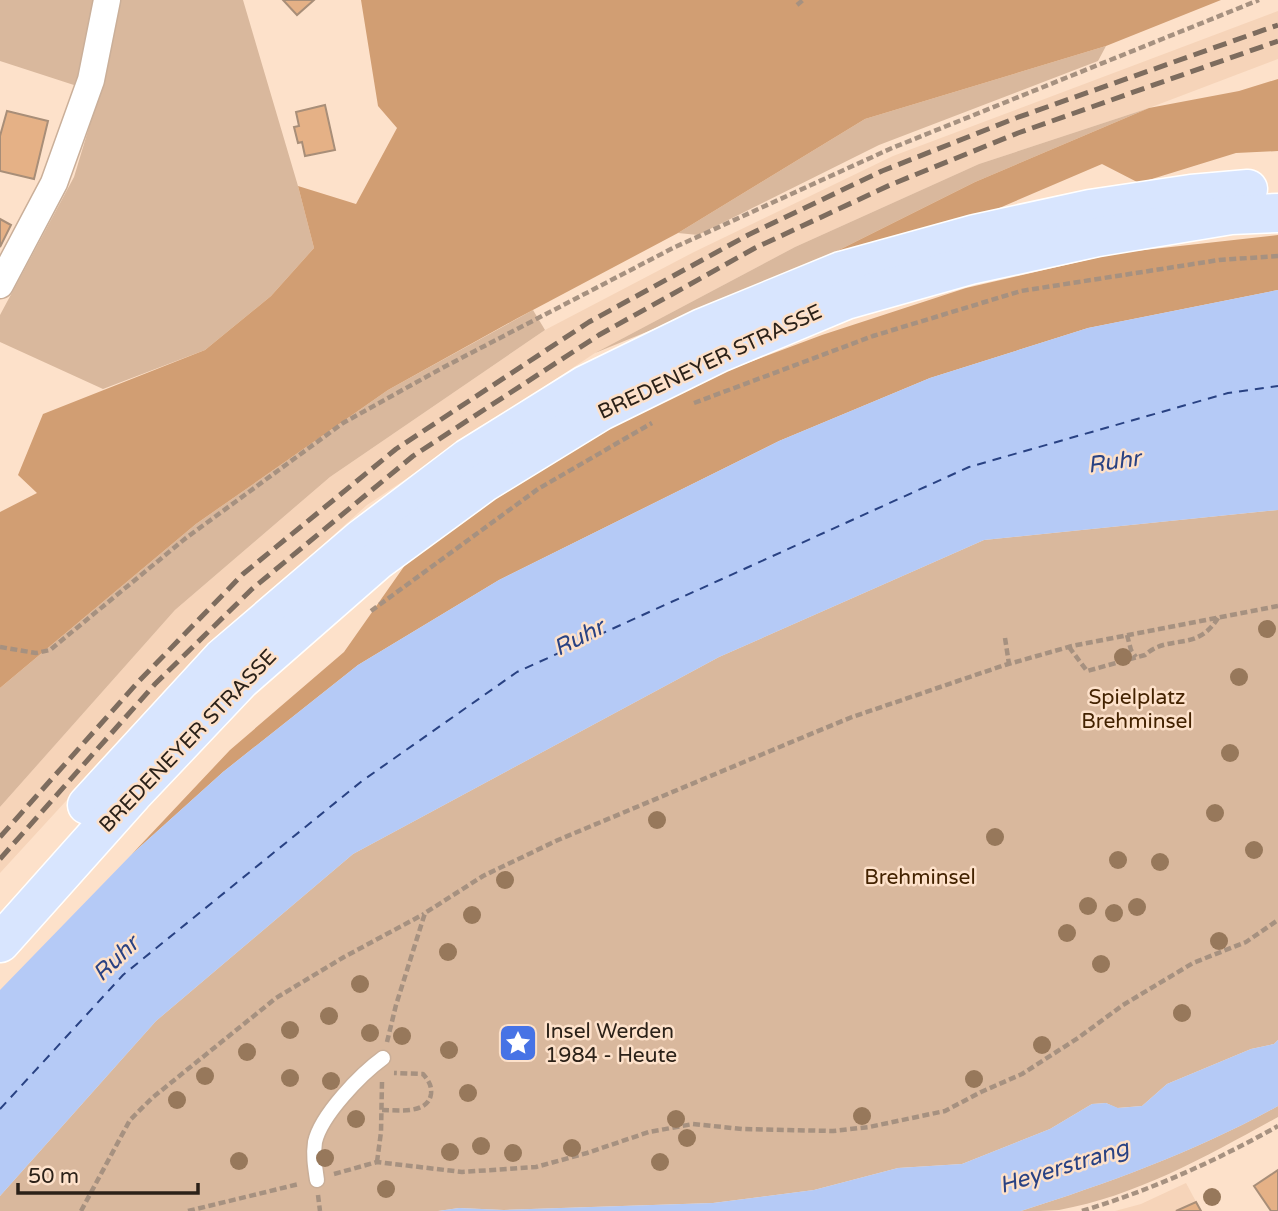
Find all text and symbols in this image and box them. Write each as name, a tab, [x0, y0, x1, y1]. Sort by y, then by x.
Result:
street label: BREDENEYER STRASSE	[594, 299, 826, 425]
water label: Ruhr	[1086, 444, 1145, 480]
water label: Ruhr	[549, 612, 612, 663]
street label: BREDENEYER STRASSE	[94, 644, 282, 838]
park label: Spielplatz Brehminsel	[1081, 685, 1193, 734]
park label: Brehminsel	[864, 865, 976, 890]
water label: Ruhr	[87, 928, 147, 988]
place label: Insel Werden 1984 - Heute	[545, 1019, 677, 1068]
place icon: Insel Werden 1984 - Heute	[497, 1022, 539, 1064]
water label: Heyerstrang	[996, 1134, 1134, 1200]
scale bar	[18, 1152, 198, 1196]
text: 50 m	[28, 1164, 79, 1189]

